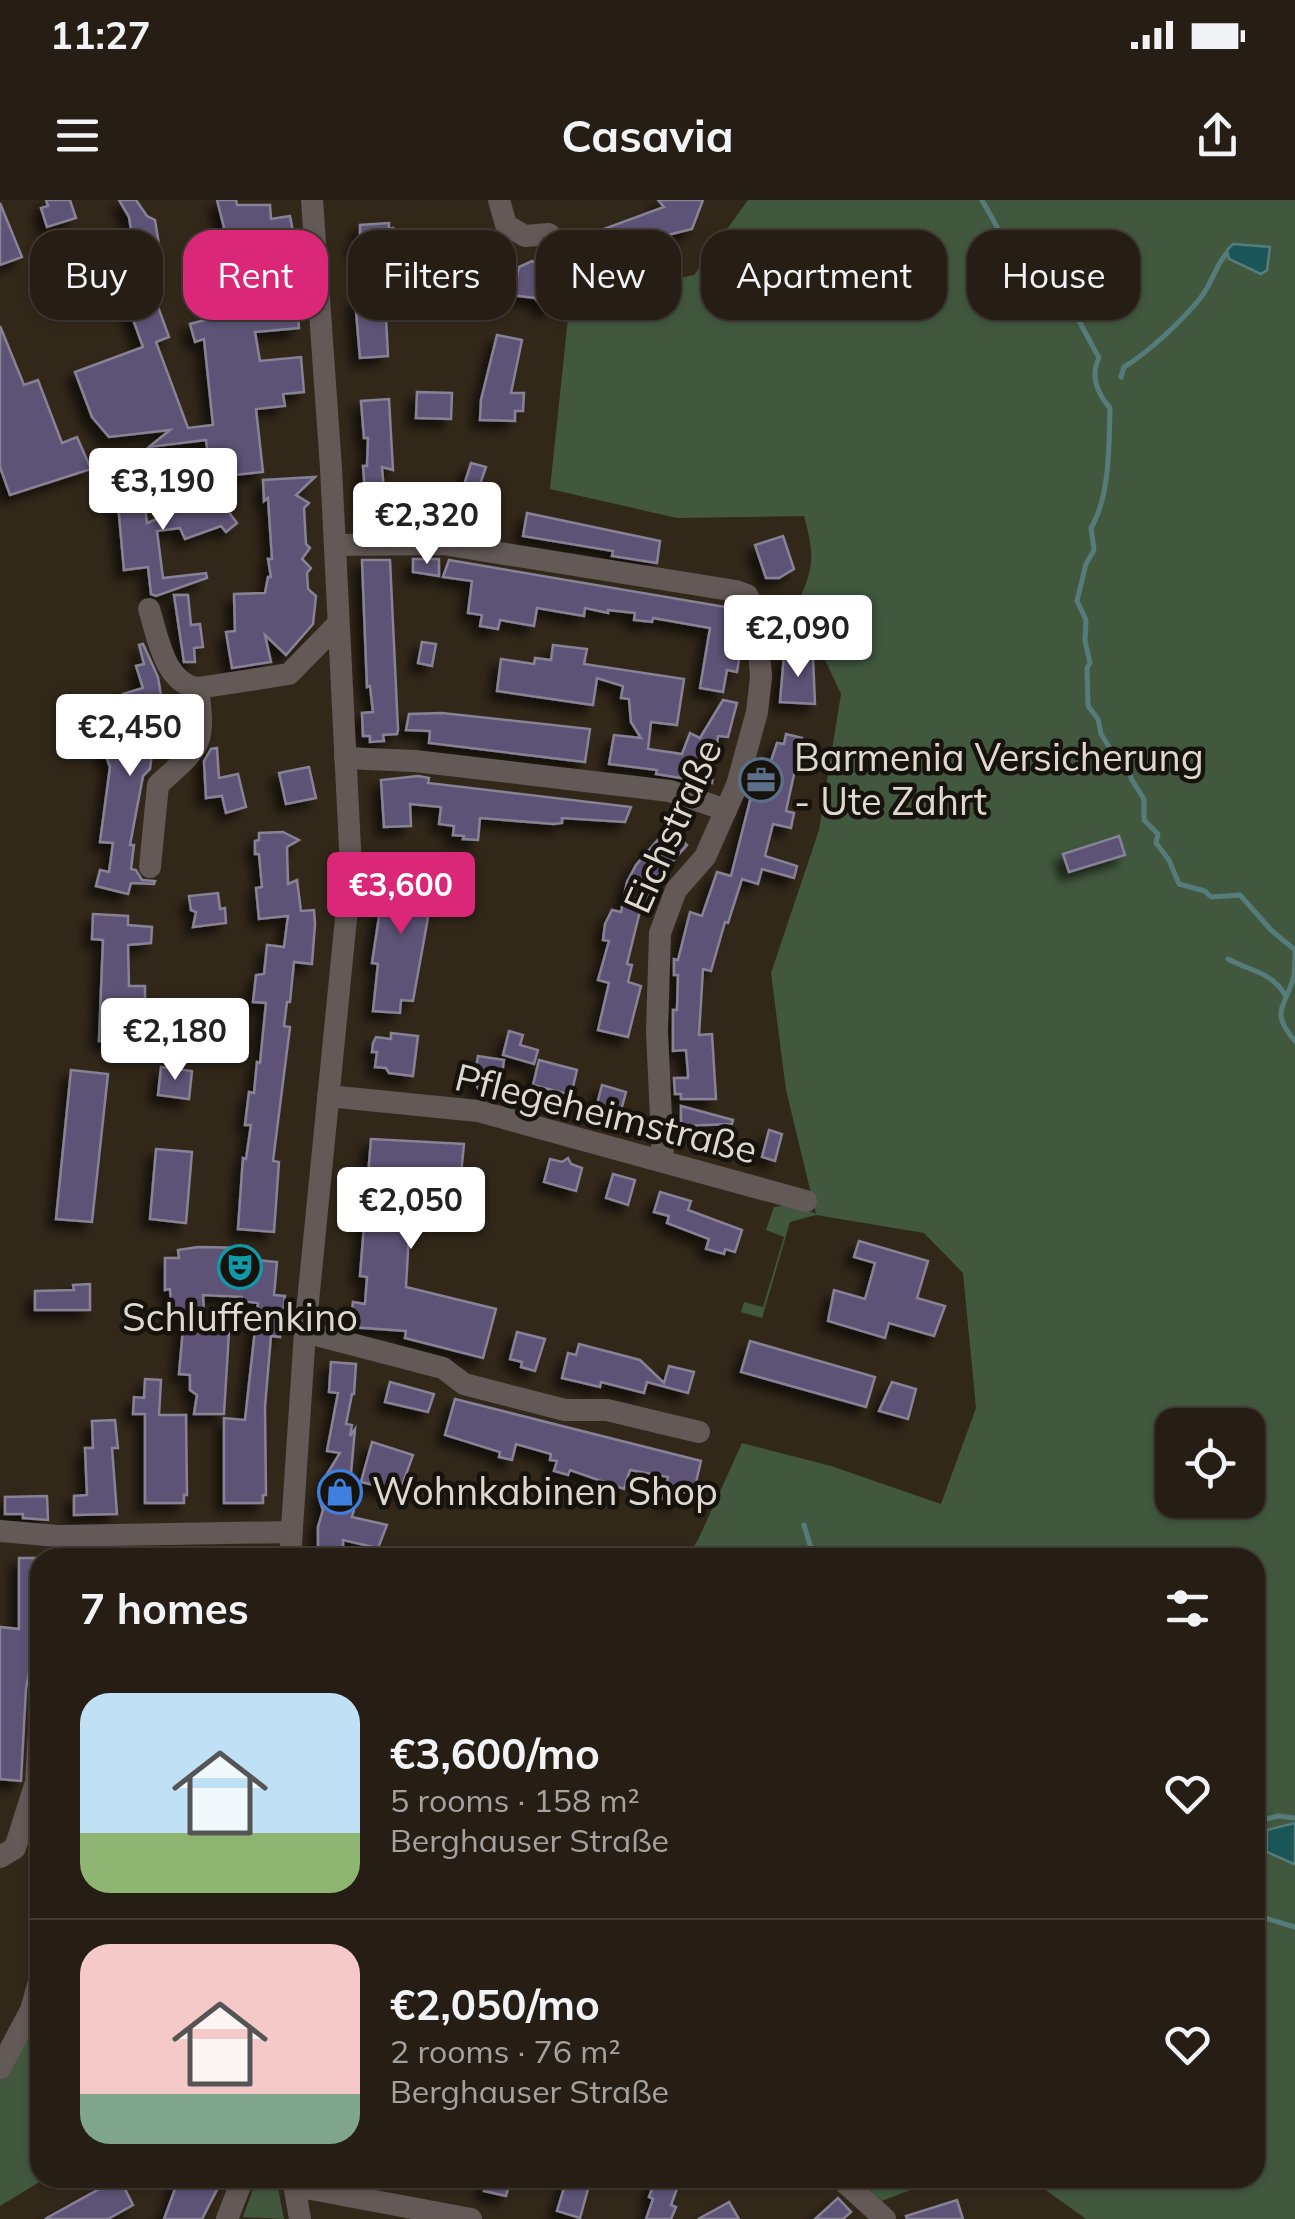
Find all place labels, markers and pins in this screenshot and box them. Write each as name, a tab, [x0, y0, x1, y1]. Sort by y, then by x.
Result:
pin: €3,190	[82, 448, 244, 533]
pin: €2,320	[346, 482, 508, 567]
pin: €2,090	[717, 595, 879, 680]
pin: €2,450	[49, 694, 211, 779]
place label: Barmenia Versicherung - Ute Zahrt	[794, 733, 1204, 825]
office icon: Barmenia Versicherung - Ute Zahrt	[738, 757, 784, 803]
pin: €3,600	[320, 852, 482, 937]
pin: €2,180	[94, 998, 256, 1083]
pin: €2,050	[330, 1167, 492, 1252]
theatre icon: Schluffenkino	[217, 1244, 263, 1290]
place label: Schluffenkino	[122, 1293, 358, 1341]
place label: Wohnkabinen Shop	[372, 1467, 718, 1515]
shop icon: Wohnkabinen Shop	[317, 1469, 363, 1515]

